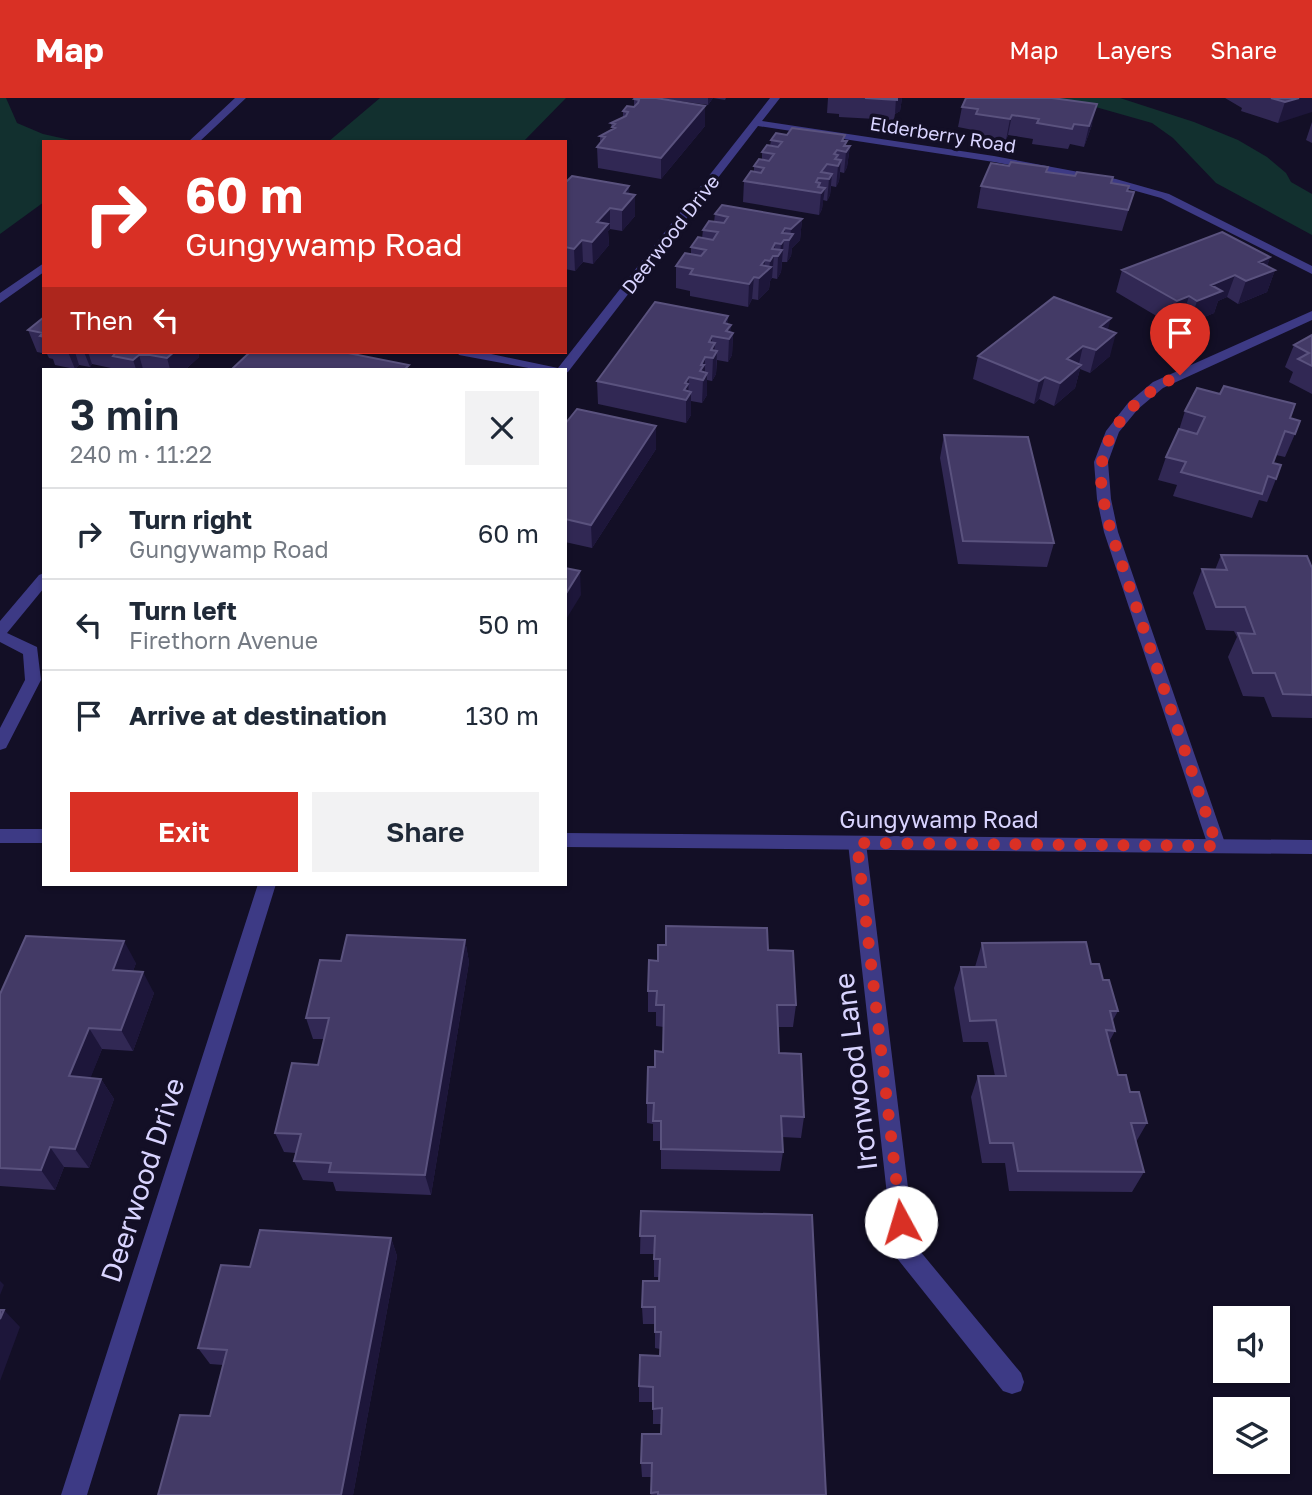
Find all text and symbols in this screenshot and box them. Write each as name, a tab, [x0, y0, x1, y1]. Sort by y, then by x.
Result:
text: Map	[35, 30, 104, 69]
text: Map	[1009, 35, 1058, 64]
text: Layers	[1096, 35, 1172, 64]
text: Share	[1210, 35, 1277, 64]
street label: Elderberry Road	[868, 111, 1018, 157]
text: 60 m	[185, 165, 303, 224]
icon: right	[70, 168, 161, 259]
street label: Deerwood Drive	[616, 170, 724, 298]
text: Gungywamp Road	[185, 225, 463, 263]
icon: left	[147, 301, 185, 339]
pin	[1150, 303, 1210, 375]
text: Then	[70, 305, 133, 336]
icon: arrive	[1161, 314, 1199, 352]
text: 3 min	[70, 389, 179, 439]
button: close	[465, 391, 539, 465]
text: 240 m · 11:22	[70, 440, 212, 468]
text: Turn right	[129, 504, 252, 535]
icon: right	[70, 515, 108, 553]
text: 60 m	[478, 518, 539, 549]
text: Gungywamp Road	[129, 535, 329, 563]
text: Turn left	[129, 595, 237, 626]
icon: left	[70, 606, 108, 644]
text: 50 m	[478, 609, 539, 640]
text: Firethorn Avenue	[129, 626, 318, 654]
icon: arrive	[70, 697, 108, 735]
text: Arrive at destination	[129, 700, 387, 731]
text: 130 m	[466, 700, 539, 731]
button: Exit	[70, 792, 298, 872]
button: Share	[312, 792, 539, 872]
street label: Gungywamp Road	[839, 805, 1039, 833]
street label: Ironwood Lane	[827, 971, 883, 1173]
street label: Deerwood Drive	[93, 1074, 191, 1286]
position arrow	[864, 1185, 938, 1259]
map controls	[1213, 1306, 1290, 1474]
button: sound	[1213, 1306, 1290, 1383]
button: layers	[1213, 1397, 1290, 1474]

